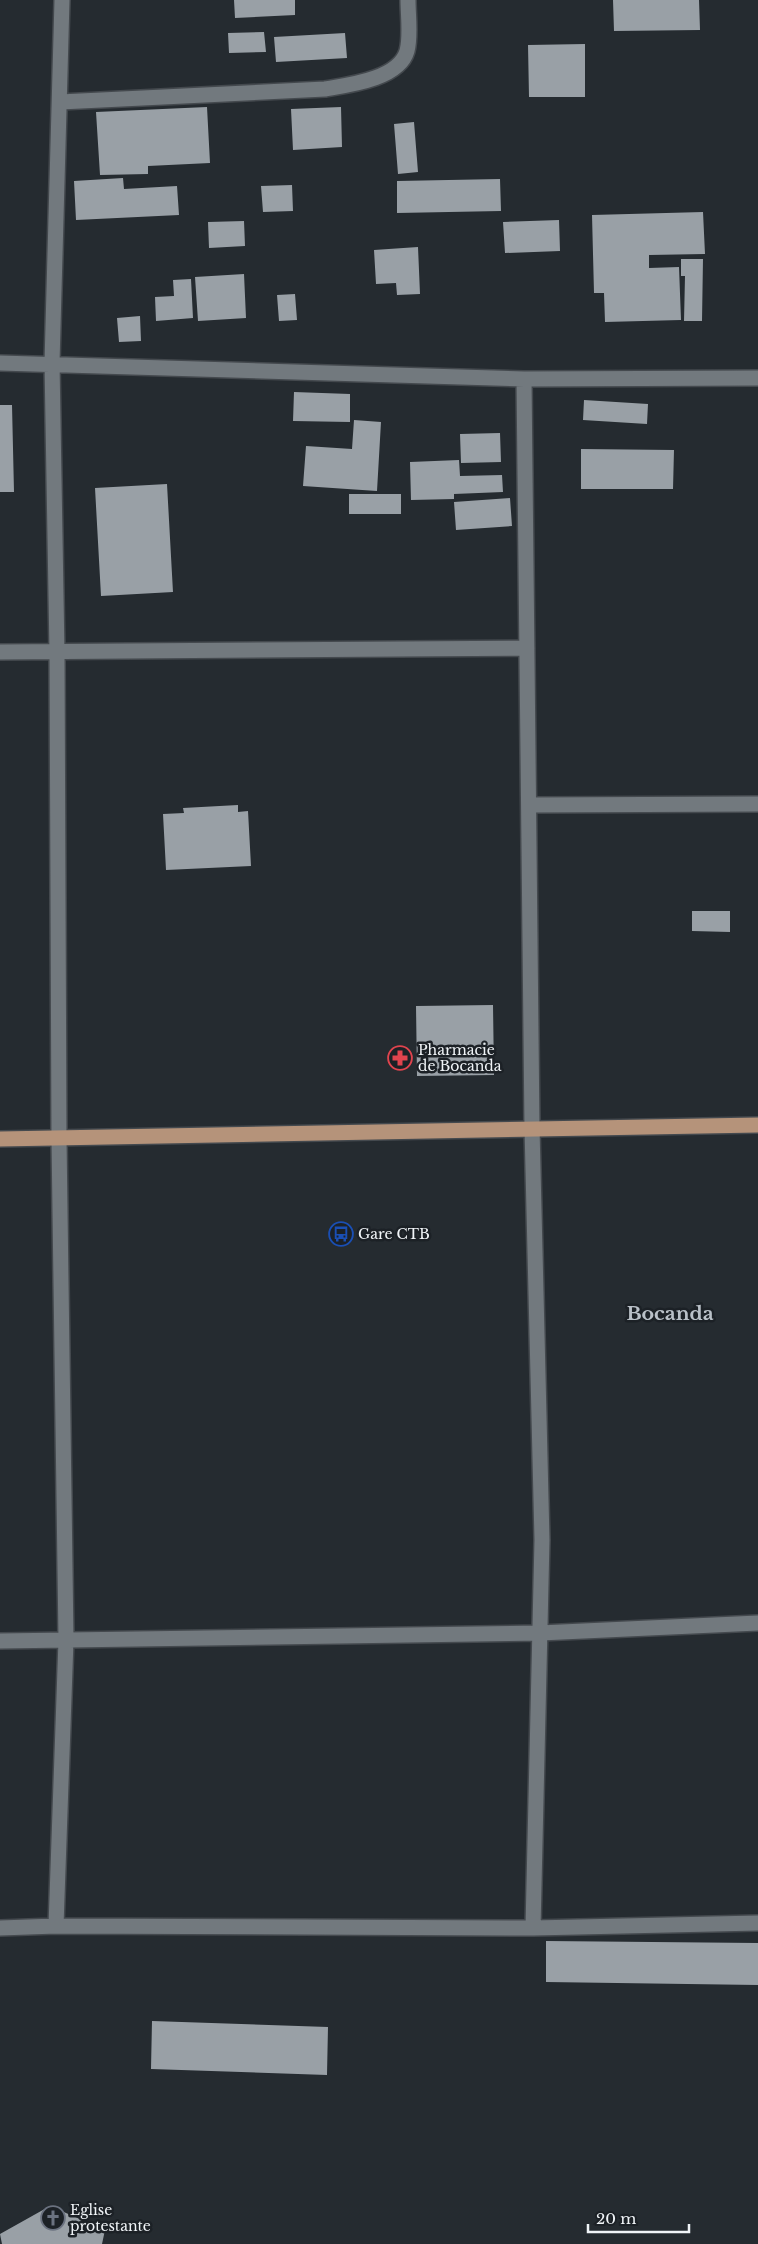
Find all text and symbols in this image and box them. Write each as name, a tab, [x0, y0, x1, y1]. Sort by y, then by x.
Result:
place label: Pharmacie de Bocanda	[418, 1041, 502, 1075]
pharmacy icon: Pharmacie de Bocanda	[387, 1045, 413, 1071]
bus stop icon: Gare CTB	[328, 1221, 354, 1247]
place label: Gare CTB	[358, 1225, 430, 1243]
district label: Bocanda	[626, 1302, 714, 1325]
place label: Eglise protestante	[70, 2201, 151, 2235]
scale bar	[588, 2202, 689, 2234]
church icon: Eglise protestante	[40, 2205, 66, 2231]
text: 20 m	[596, 2209, 636, 2228]

